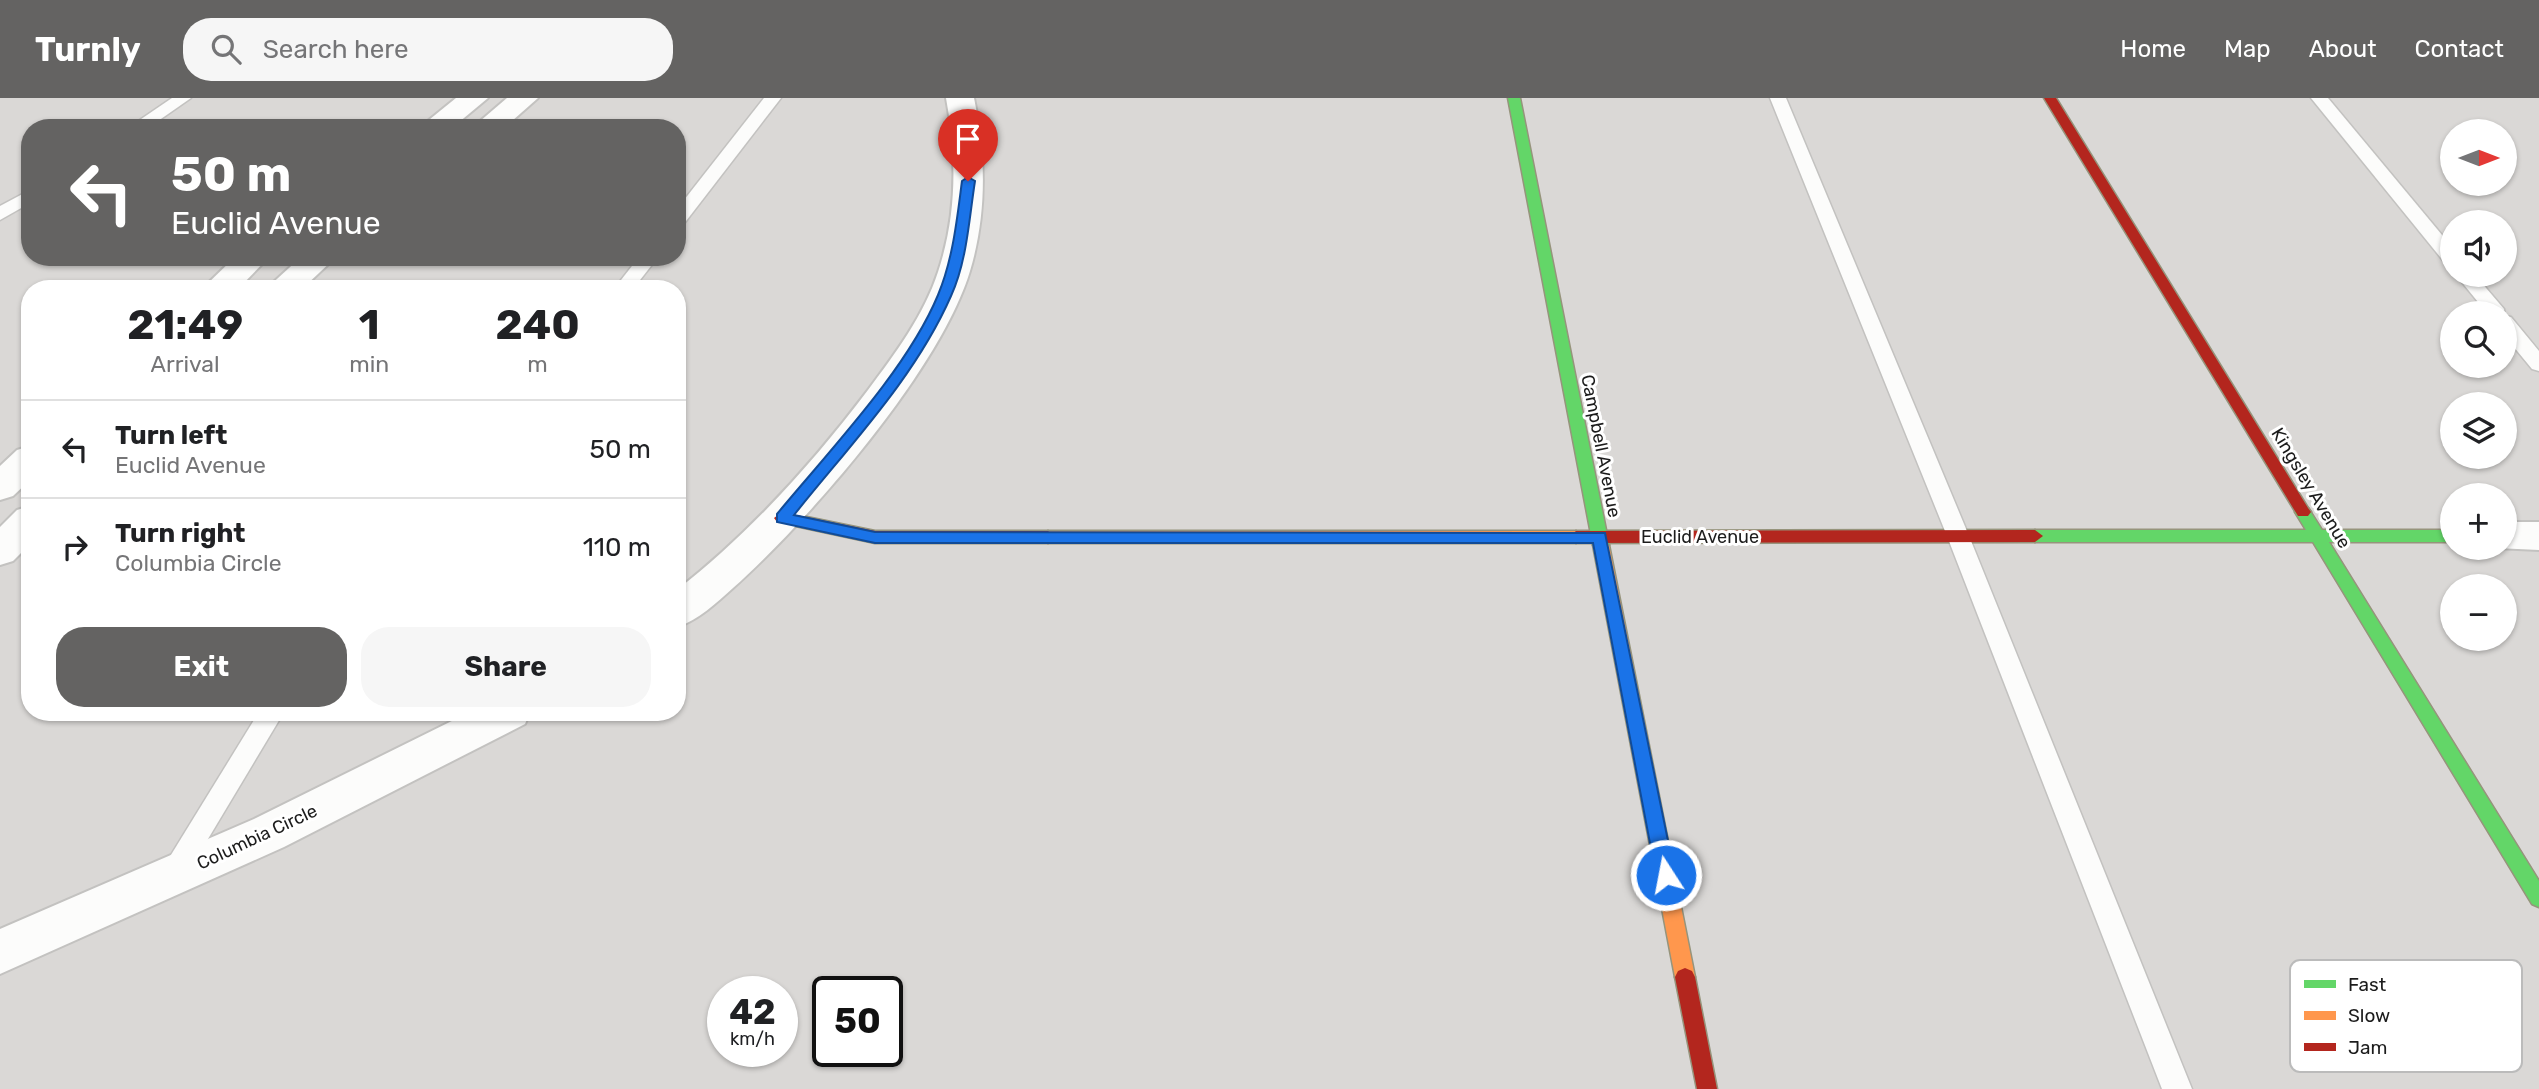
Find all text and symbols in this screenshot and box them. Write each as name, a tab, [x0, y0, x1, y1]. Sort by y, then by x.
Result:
search box	[183, 18, 673, 81]
text: Turnly	[35, 30, 141, 69]
icon: search	[207, 30, 245, 68]
text: Search here	[263, 34, 409, 65]
text: Home	[2120, 35, 2186, 63]
text: Map	[2224, 35, 2271, 63]
text: About	[2309, 35, 2377, 63]
text: Contact	[2415, 35, 2504, 63]
pin	[938, 109, 998, 181]
north arrow	[2440, 119, 2516, 196]
map controls	[2440, 119, 2517, 651]
icon: arrive	[949, 120, 987, 158]
text: 50 m	[171, 145, 291, 203]
icon: left	[56, 147, 147, 238]
text: Euclid Avenue	[171, 204, 381, 242]
button: sound	[2440, 210, 2517, 287]
text: 21:49	[127, 300, 243, 350]
text: 1	[359, 300, 380, 350]
text: 240	[495, 300, 580, 350]
button: search	[2440, 301, 2517, 378]
text: Arrival	[151, 350, 220, 378]
text: min	[349, 350, 389, 378]
text: m	[527, 350, 548, 378]
street label: Campbell Avenue	[1576, 373, 1626, 519]
button: layers	[2440, 392, 2517, 469]
text: Turn left	[115, 420, 227, 451]
street label: Kingsley Avenue	[2266, 424, 2356, 552]
icon: left	[56, 430, 94, 468]
text: 50 m	[590, 434, 651, 465]
text: Euclid Avenue	[115, 451, 266, 479]
button: +	[2440, 483, 2517, 560]
text: Turn right	[115, 518, 245, 549]
street label: Euclid Avenue	[1641, 526, 1759, 548]
icon: right	[56, 528, 94, 566]
text: 110 m	[583, 532, 651, 563]
text: Columbia Circle	[115, 549, 282, 577]
button: −	[2440, 574, 2517, 651]
button: Exit	[56, 627, 347, 707]
button: Share	[361, 627, 651, 707]
street label: Columbia Circle	[193, 799, 321, 875]
position arrow	[1629, 838, 1703, 912]
legend	[2290, 960, 2522, 1072]
text: Fast	[2348, 973, 2387, 996]
speed limit sign: 50	[812, 976, 903, 1067]
text: 42	[729, 991, 776, 1033]
text: Slow	[2348, 1004, 2390, 1027]
text: km/h	[730, 1028, 775, 1050]
text: Jam	[2348, 1036, 2387, 1059]

